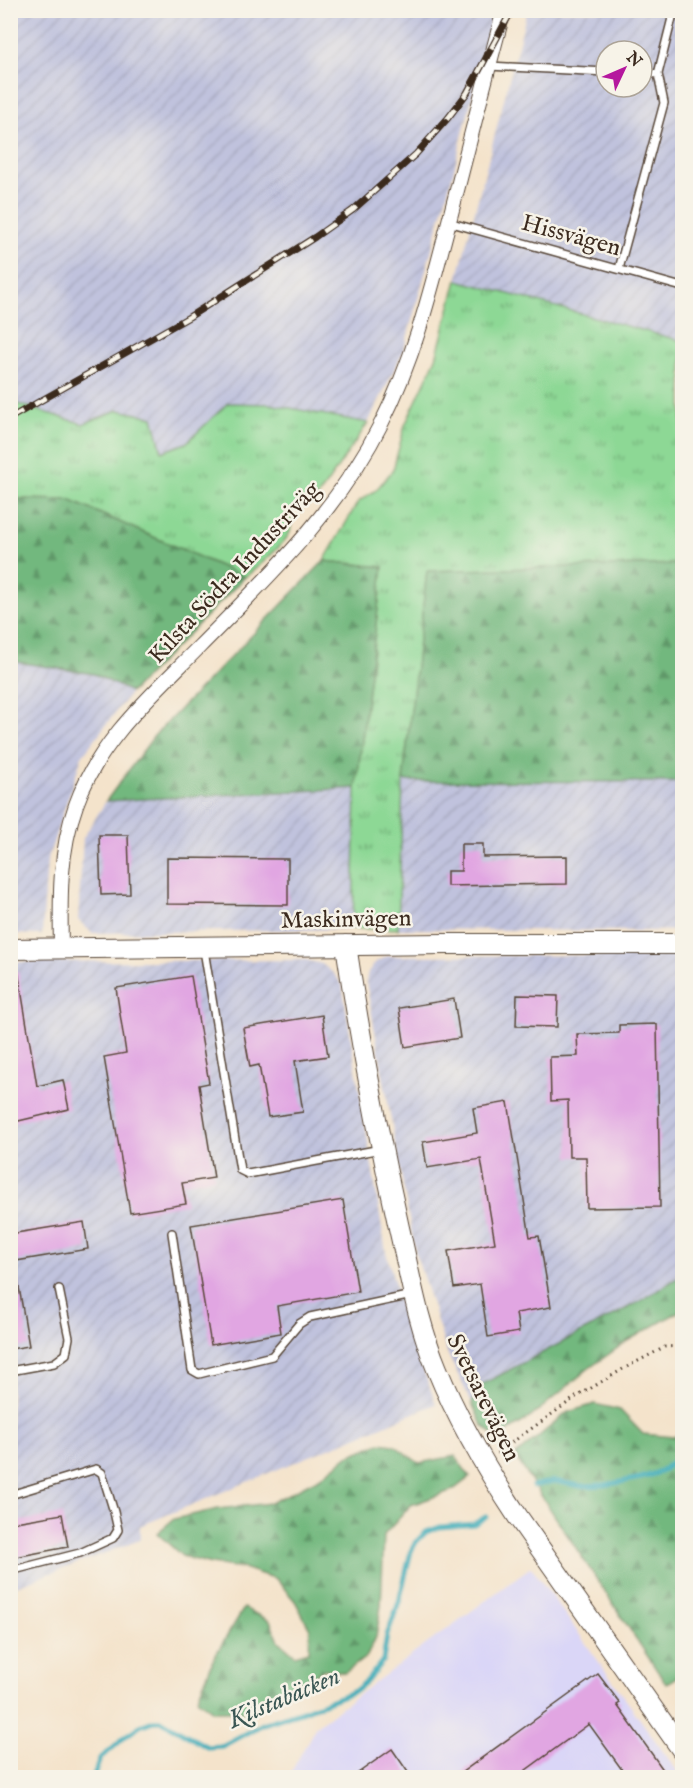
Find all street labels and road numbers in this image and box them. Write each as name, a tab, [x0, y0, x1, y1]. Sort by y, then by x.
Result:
street label: Hissvägen	[518, 208, 624, 264]
street label: Kilsta Södra Industriväg	[142, 474, 329, 671]
street label: Maskinvägen	[280, 903, 412, 937]
street label: Svetsarevägen	[439, 1329, 527, 1467]

